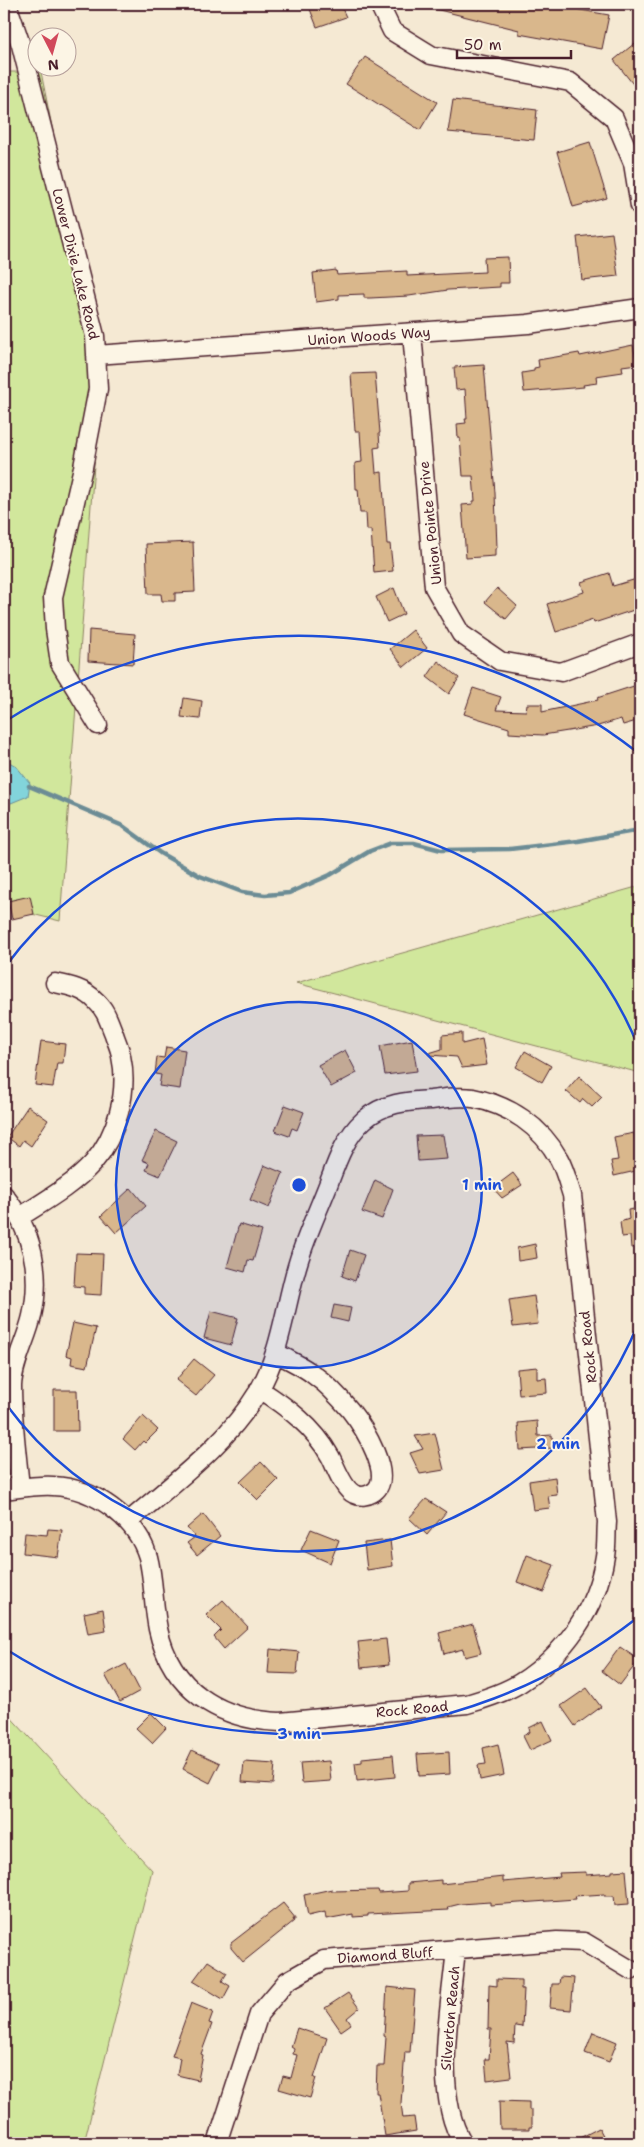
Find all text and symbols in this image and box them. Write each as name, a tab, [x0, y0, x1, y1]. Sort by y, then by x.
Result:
north arrow	[28, 28, 78, 78]
scale bar	[457, 28, 570, 60]
text: 50 m	[464, 35, 502, 55]
text: N	[47, 55, 60, 74]
street label: Lower Dixie Lake Road	[48, 186, 104, 342]
street label: Union Woods Way	[307, 323, 431, 349]
street label: Union Pointe Drive	[415, 460, 445, 586]
text: 1 min	[462, 1175, 502, 1195]
centre of rings	[290, 1176, 308, 1194]
street label: Rock Road	[575, 1310, 601, 1384]
text: 2 min	[536, 1434, 580, 1454]
street label: Rock Road	[375, 1697, 449, 1721]
text: 3 min	[277, 1724, 321, 1744]
street label: Diamond Bluff	[337, 1943, 434, 1967]
street label: Silverton Reach	[436, 1965, 464, 2071]

